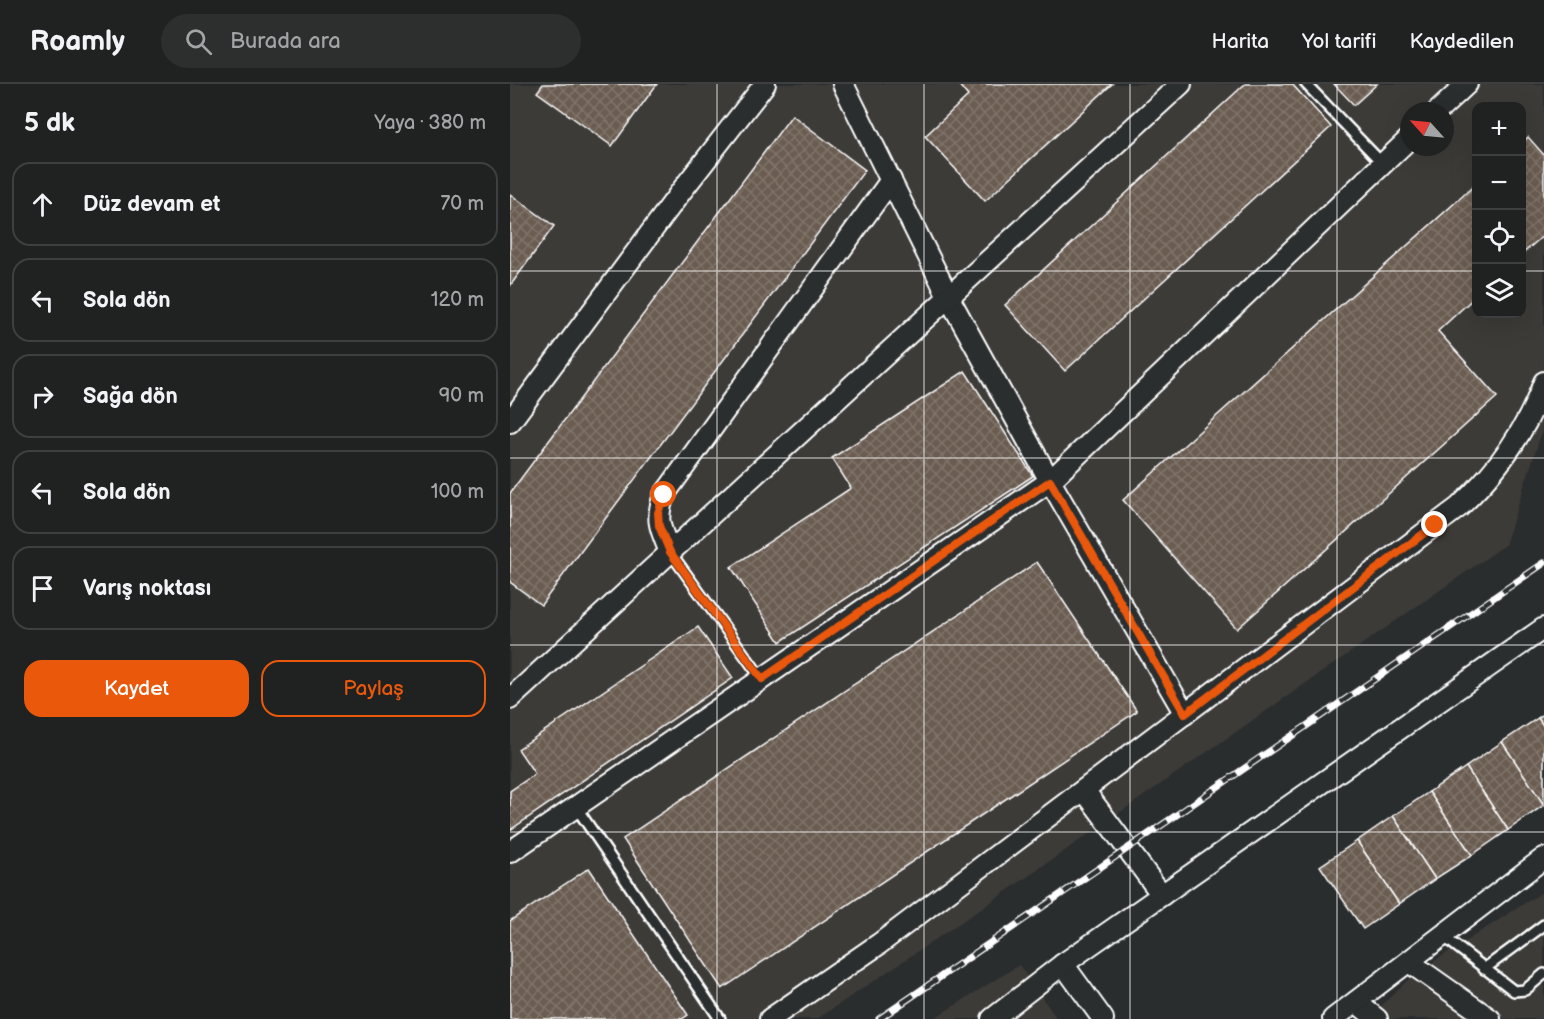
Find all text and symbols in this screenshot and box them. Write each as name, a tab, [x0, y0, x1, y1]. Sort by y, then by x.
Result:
search box	[161, 14, 581, 68]
text: Roamly	[30, 25, 125, 58]
icon: search	[182, 25, 215, 58]
text: Burada ara	[230, 28, 341, 55]
text: Harita	[1212, 29, 1269, 54]
text: Yol tarifi	[1302, 29, 1377, 54]
text: Kaydedilen	[1410, 29, 1514, 54]
north arrow	[1400, 102, 1454, 156]
map controls	[1472, 102, 1526, 318]
button: +	[1472, 102, 1526, 156]
text: 5 dk	[24, 108, 75, 139]
text: Yaya · 380 m	[374, 111, 486, 135]
button: −	[1472, 156, 1526, 210]
icon: ahead	[26, 188, 59, 221]
text: Düz devam et	[83, 191, 220, 218]
text: 70 m	[440, 192, 484, 216]
button: locate	[1472, 210, 1526, 264]
button: layers	[1472, 264, 1526, 318]
icon: left	[26, 284, 59, 317]
text: Sola dön	[83, 287, 171, 314]
text: 120 m	[431, 288, 484, 312]
icon: right	[26, 380, 59, 413]
text: Sağa dön	[83, 383, 178, 410]
text: 90 m	[439, 384, 484, 408]
icon: left	[26, 476, 59, 509]
text: Sola dön	[83, 479, 171, 506]
text: 100 m	[431, 480, 484, 504]
route start	[650, 481, 676, 507]
route end	[1421, 511, 1447, 537]
icon: arrive	[26, 572, 59, 605]
text: Varış noktası	[83, 575, 211, 602]
button: Kaydet	[24, 660, 249, 717]
button: Paylaş	[261, 660, 486, 717]

